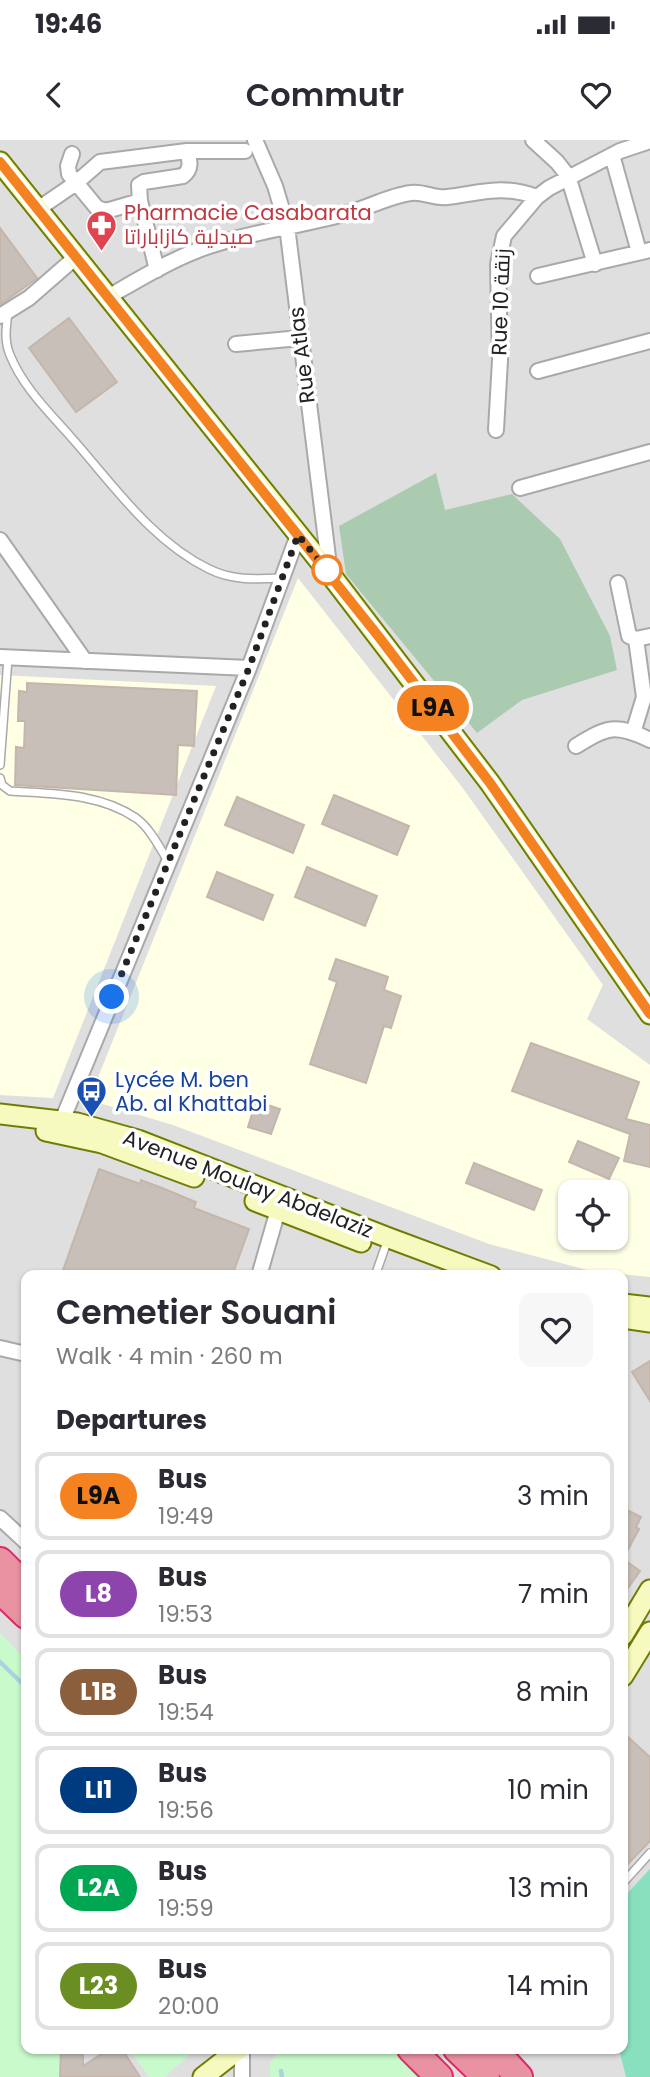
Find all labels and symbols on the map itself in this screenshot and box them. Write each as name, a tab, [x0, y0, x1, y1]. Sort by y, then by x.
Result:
place label: Pharmacie Casabarata صيدلية كازاباراتا	[124, 198, 372, 251]
pharmacy icon: Pharmacie Casabarata صيدلية كازاباراتا	[84, 208, 118, 252]
street label: Rue 10 زنقة	[484, 248, 517, 356]
street label: Rue Atlas	[281, 305, 322, 405]
unlabelled marker	[312, 555, 342, 585]
line badge: L9A	[393, 685, 473, 731]
your location	[94, 979, 129, 1014]
place label: Lycée M. ben Ab. al Khattabi	[115, 1065, 267, 1118]
bus stop icon: Lycée M. ben Ab. al Khattabi	[75, 1075, 109, 1119]
street label: Avenue Moulay Abdelaziz	[119, 1122, 377, 1245]

